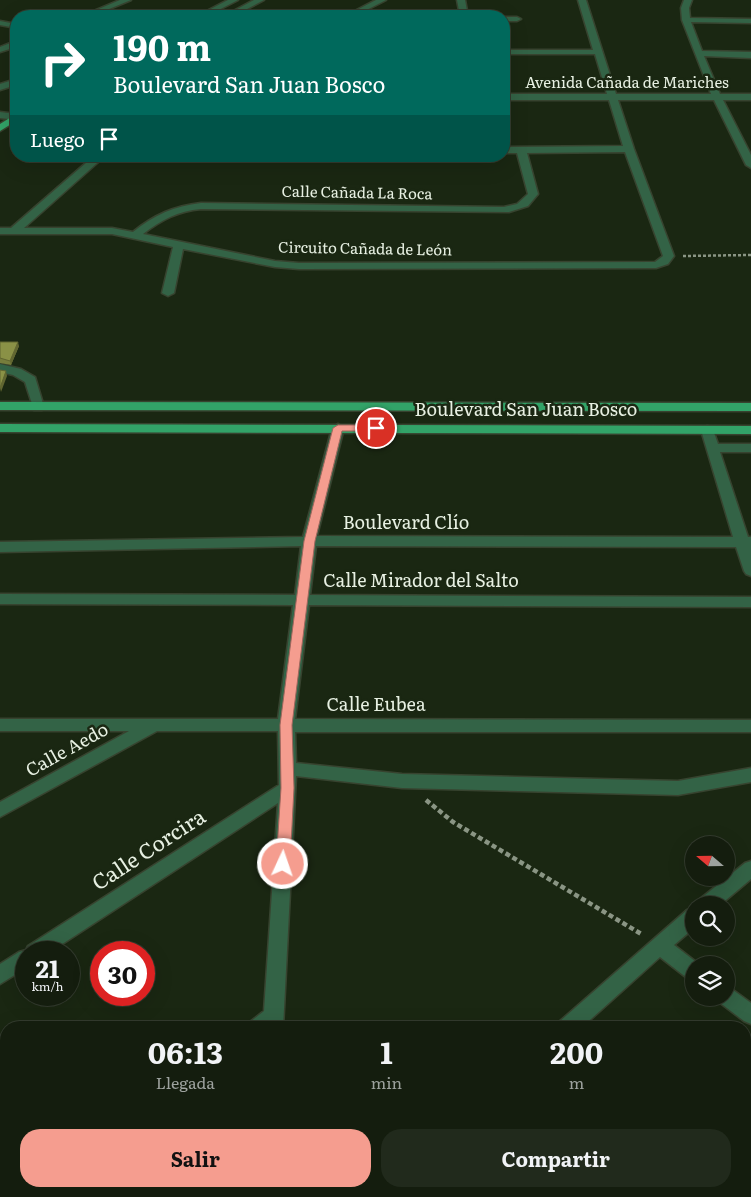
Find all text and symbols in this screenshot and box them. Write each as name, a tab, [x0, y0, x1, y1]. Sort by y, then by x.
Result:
text: 190 m	[113, 20, 211, 72]
icon: right	[30, 30, 95, 95]
text: Boulevard San Juan Bosco	[113, 67, 385, 100]
street label: Avenida Cañada de Mariches	[525, 70, 729, 93]
text: Luego	[30, 125, 85, 153]
icon: arrive	[95, 125, 123, 153]
street label: Calle Cañada La Roca	[281, 179, 434, 204]
street label: Circuito Cañada de León	[278, 234, 452, 261]
street label: Boulevard San Juan Bosco	[415, 395, 637, 422]
pin	[355, 407, 397, 449]
icon: arrive	[362, 414, 390, 442]
street label: Boulevard Clío	[343, 508, 469, 535]
street label: Calle Mirador del Salto	[323, 566, 519, 593]
street label: Calle Eubea	[326, 690, 426, 717]
street label: Calle Aedo	[20, 715, 113, 783]
street label: Calle Corcira	[85, 799, 211, 896]
north arrow	[685, 836, 735, 886]
map controls	[685, 836, 735, 1006]
position arrow	[256, 837, 308, 889]
button: search	[685, 896, 735, 946]
speed limit sign: 30	[90, 941, 155, 1006]
text: 21	[36, 949, 59, 986]
button: layers	[685, 956, 735, 1006]
text: km/h	[32, 977, 63, 995]
text: 06:13	[148, 1029, 223, 1073]
text: 1	[380, 1029, 393, 1073]
text: 200	[550, 1029, 603, 1073]
text: Llegada	[156, 1070, 215, 1094]
text: min	[371, 1070, 402, 1094]
text: m	[569, 1070, 584, 1094]
button: Salir	[20, 1129, 371, 1187]
button: Compartir	[381, 1129, 731, 1187]

